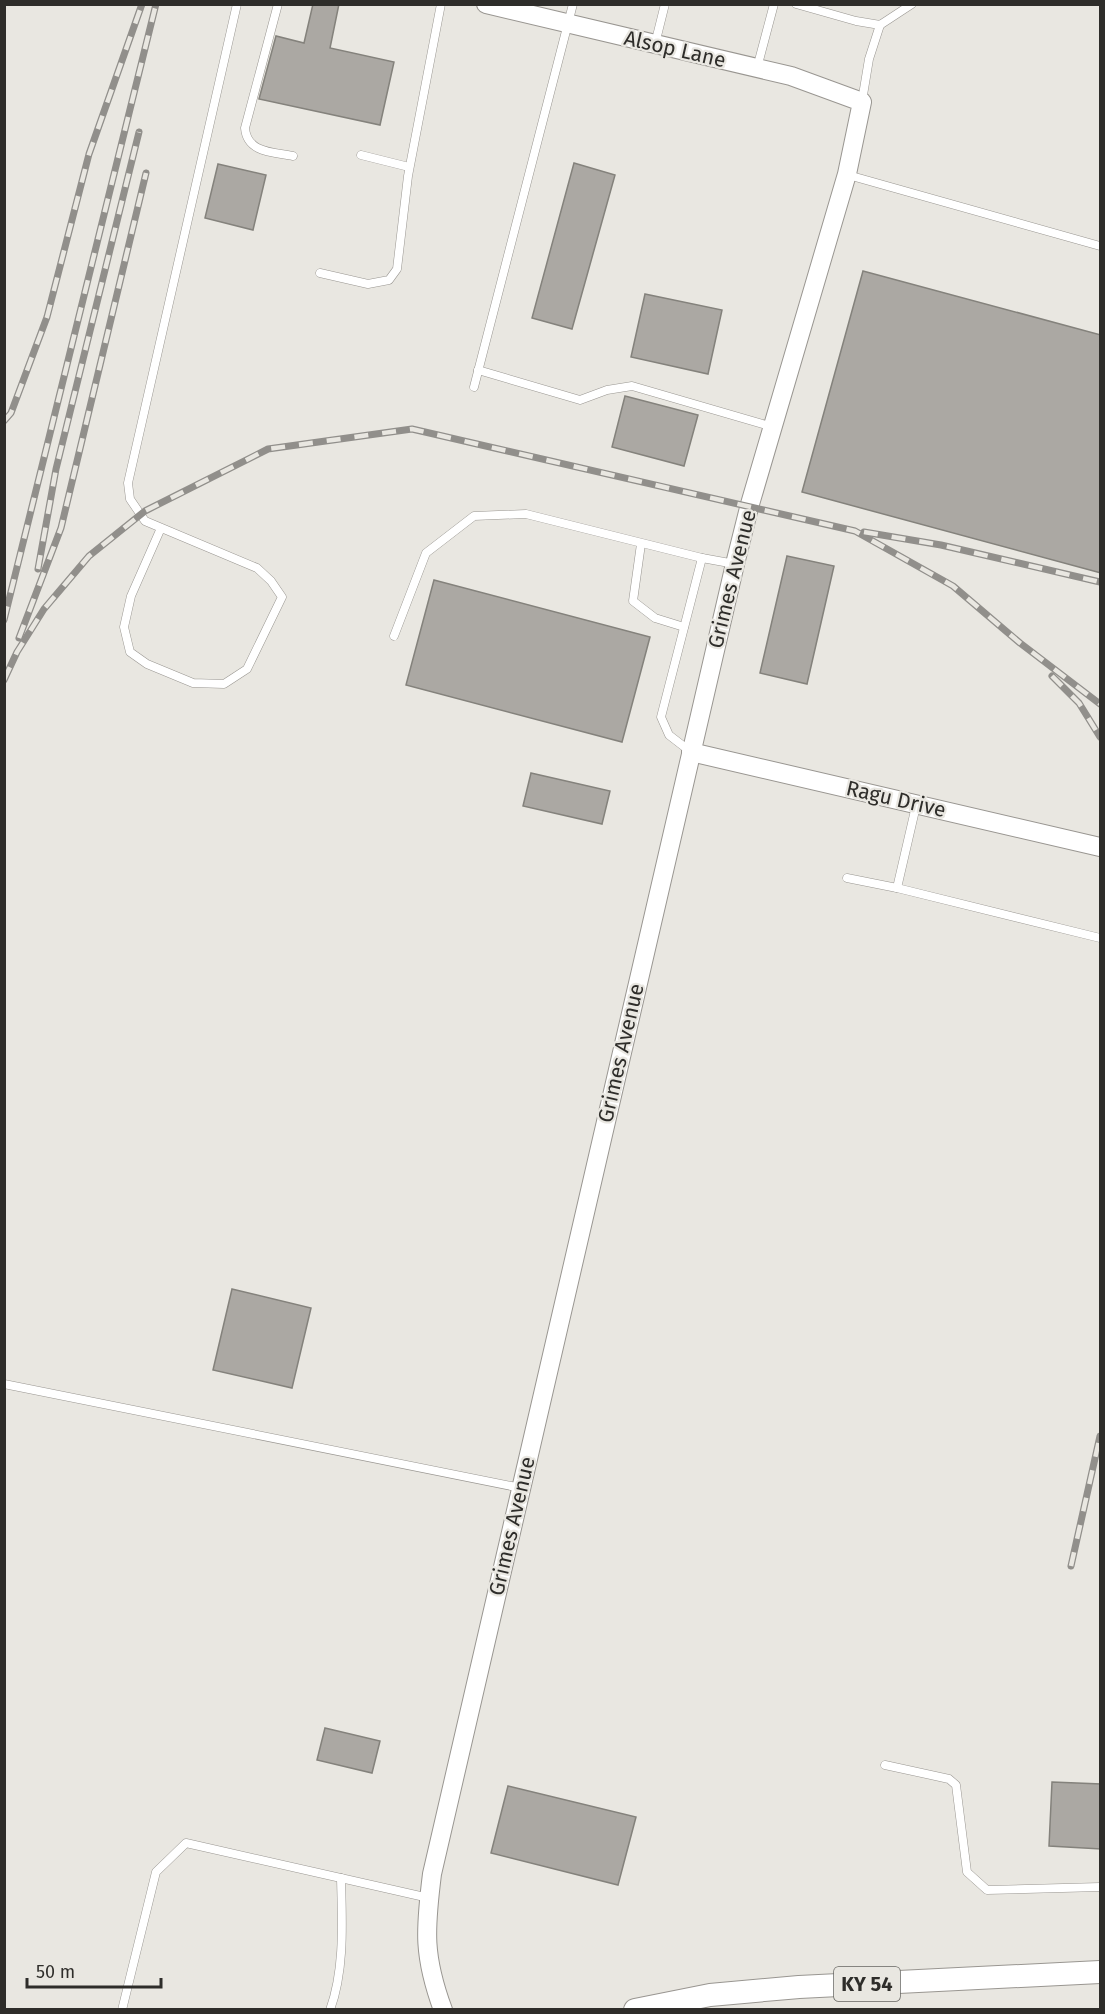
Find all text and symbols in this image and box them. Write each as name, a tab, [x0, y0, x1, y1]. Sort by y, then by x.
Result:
street label: Alsop Lane	[622, 25, 728, 73]
street label: Grimes Avenue	[702, 507, 762, 651]
street label: Ragu Drive	[844, 775, 948, 823]
street label: Grimes Avenue	[592, 981, 650, 1125]
street label: Grimes Avenue	[483, 1454, 541, 1598]
scale bar	[27, 1951, 160, 1989]
text: 50 m	[36, 1961, 75, 1983]
road number: KY 54	[834, 1967, 900, 2001]

